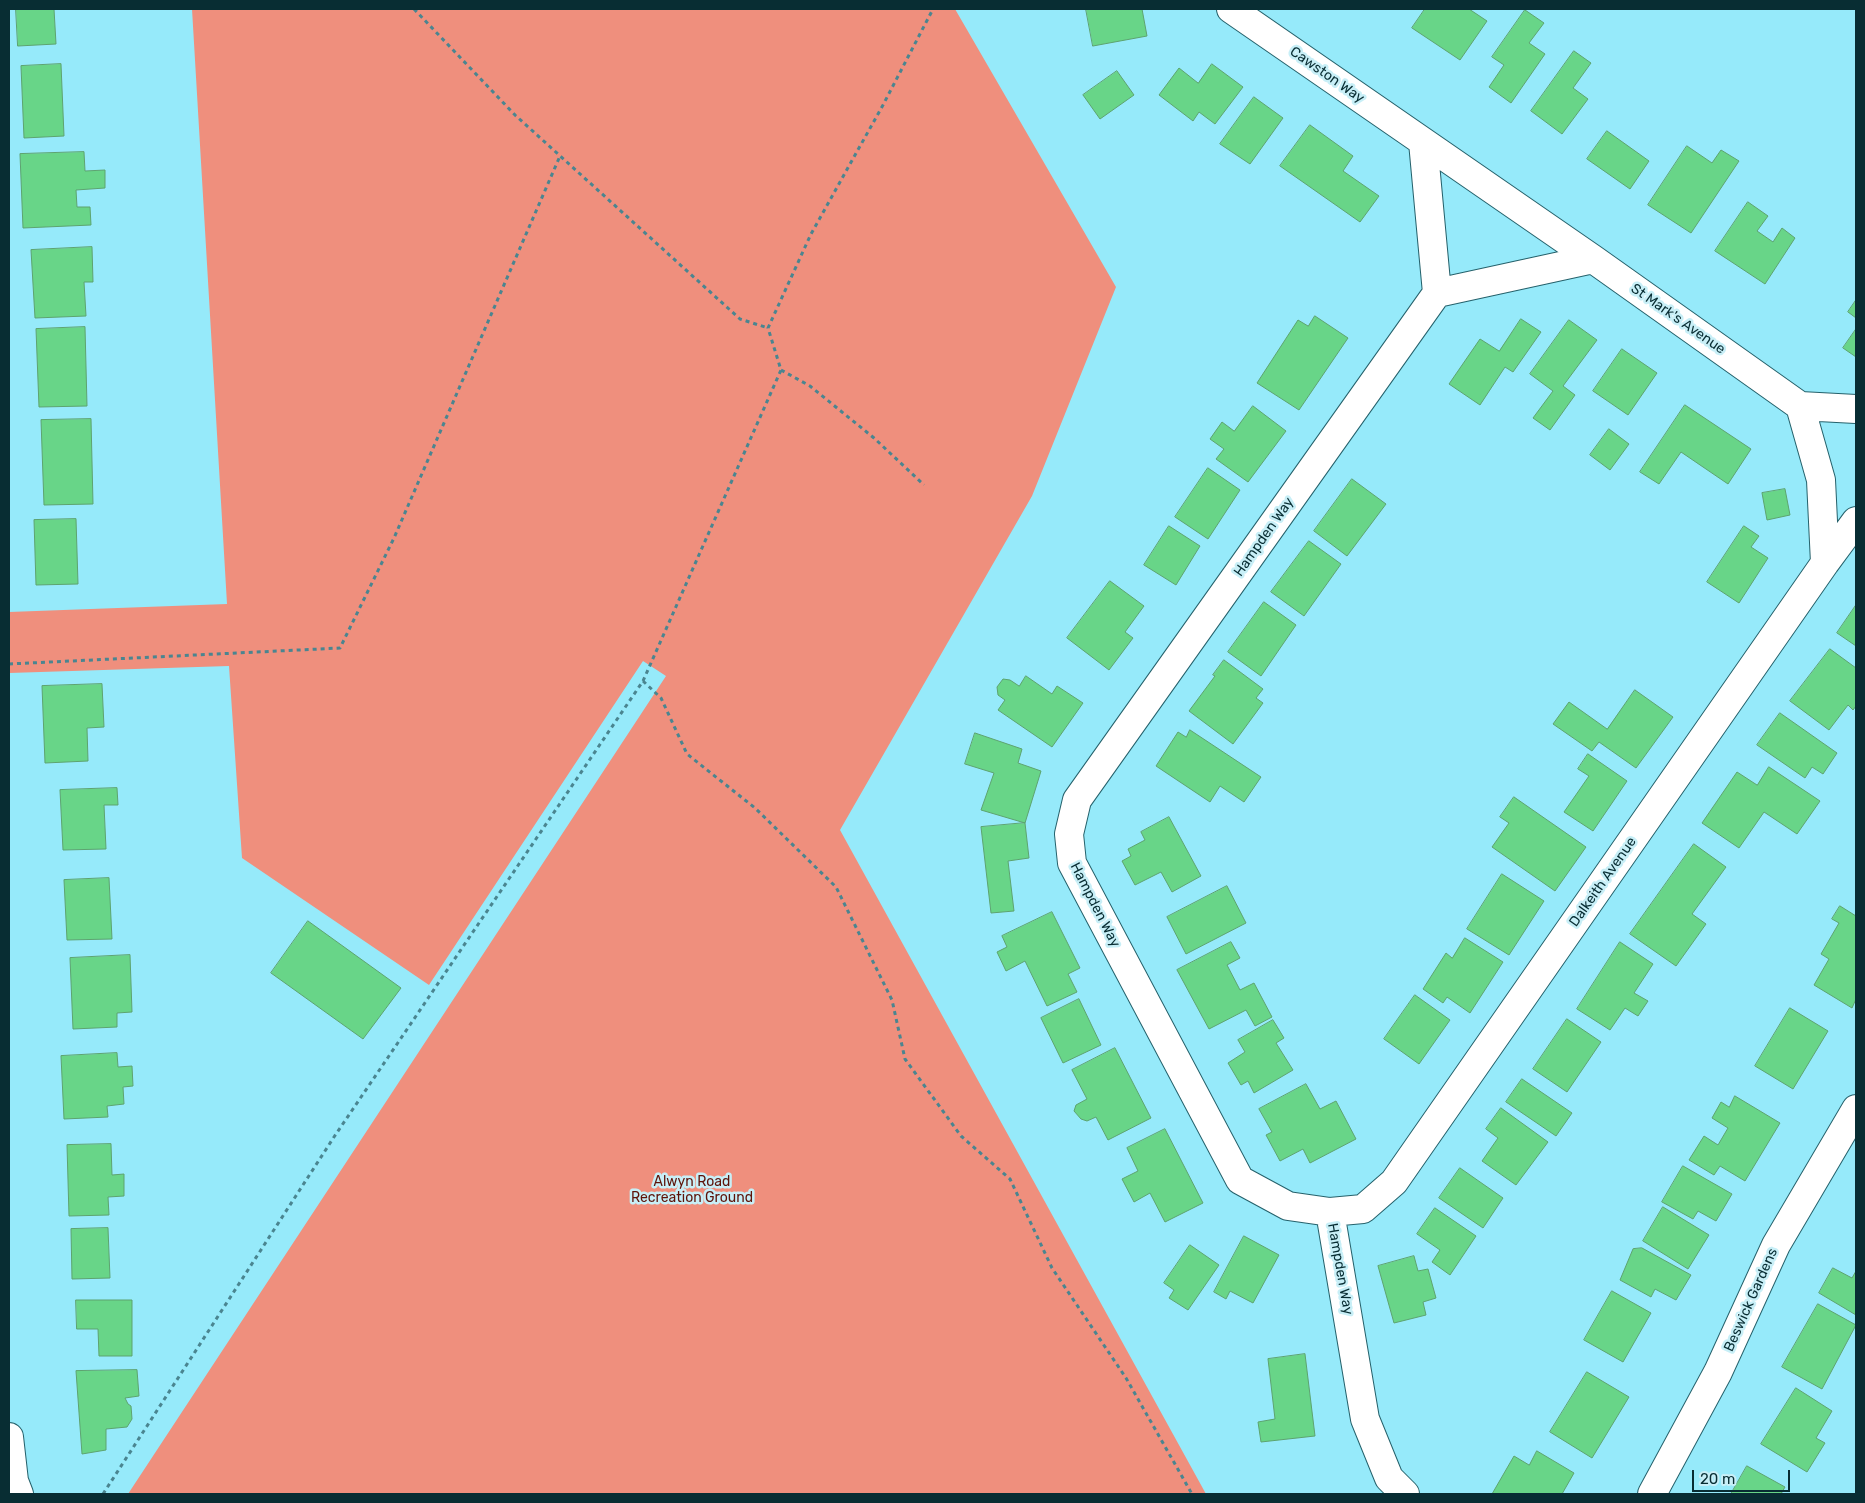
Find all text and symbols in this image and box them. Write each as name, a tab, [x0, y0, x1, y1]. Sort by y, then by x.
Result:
street label: Cawston Way	[1287, 43, 1367, 107]
street label: St Mark's Avenue	[1628, 280, 1728, 358]
street label: Hampden Way	[1231, 494, 1297, 580]
street label: Dalkeith Avenue	[1566, 834, 1640, 930]
street label: Hampden Way	[1066, 860, 1124, 950]
park label: Alwyn Road Recreation Ground	[631, 1174, 753, 1206]
street label: Hampden Way	[1324, 1222, 1356, 1316]
street label: Beswick Gardens	[1721, 1246, 1781, 1354]
scale bar	[1695, 1460, 1792, 1492]
text: 20 m	[1700, 1470, 1735, 1488]

